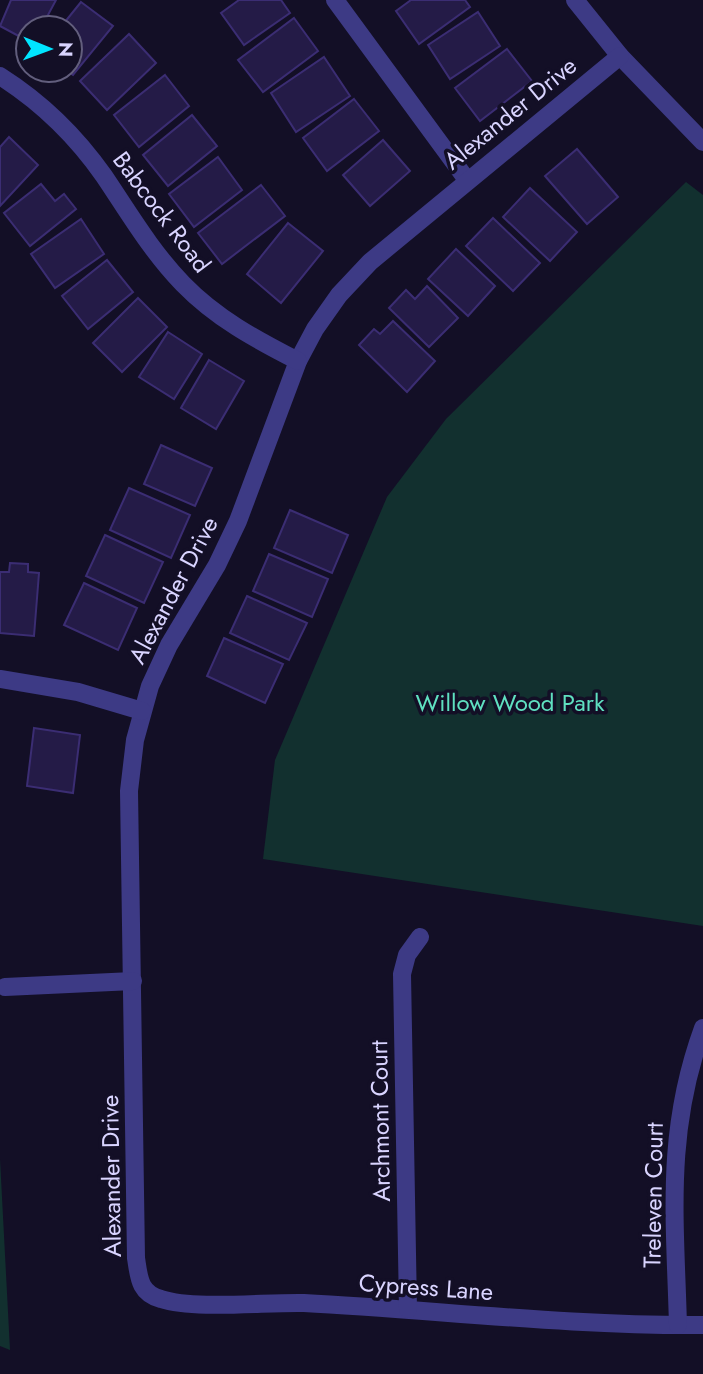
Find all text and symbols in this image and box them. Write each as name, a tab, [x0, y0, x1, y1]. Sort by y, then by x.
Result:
north arrow	[14, 14, 84, 84]
text: N	[52, 42, 79, 57]
street label: Alexander Drive	[436, 48, 584, 178]
street label: Babcock Road	[105, 144, 219, 280]
street label: Alexander Drive	[119, 510, 227, 670]
park label: Willow Wood Park	[416, 685, 605, 720]
street label: Archmont Court	[361, 1040, 399, 1202]
street label: Alexander Drive	[92, 1094, 130, 1258]
street label: Treleven Court	[634, 1122, 672, 1268]
street label: Cypress Lane	[358, 1265, 494, 1309]

